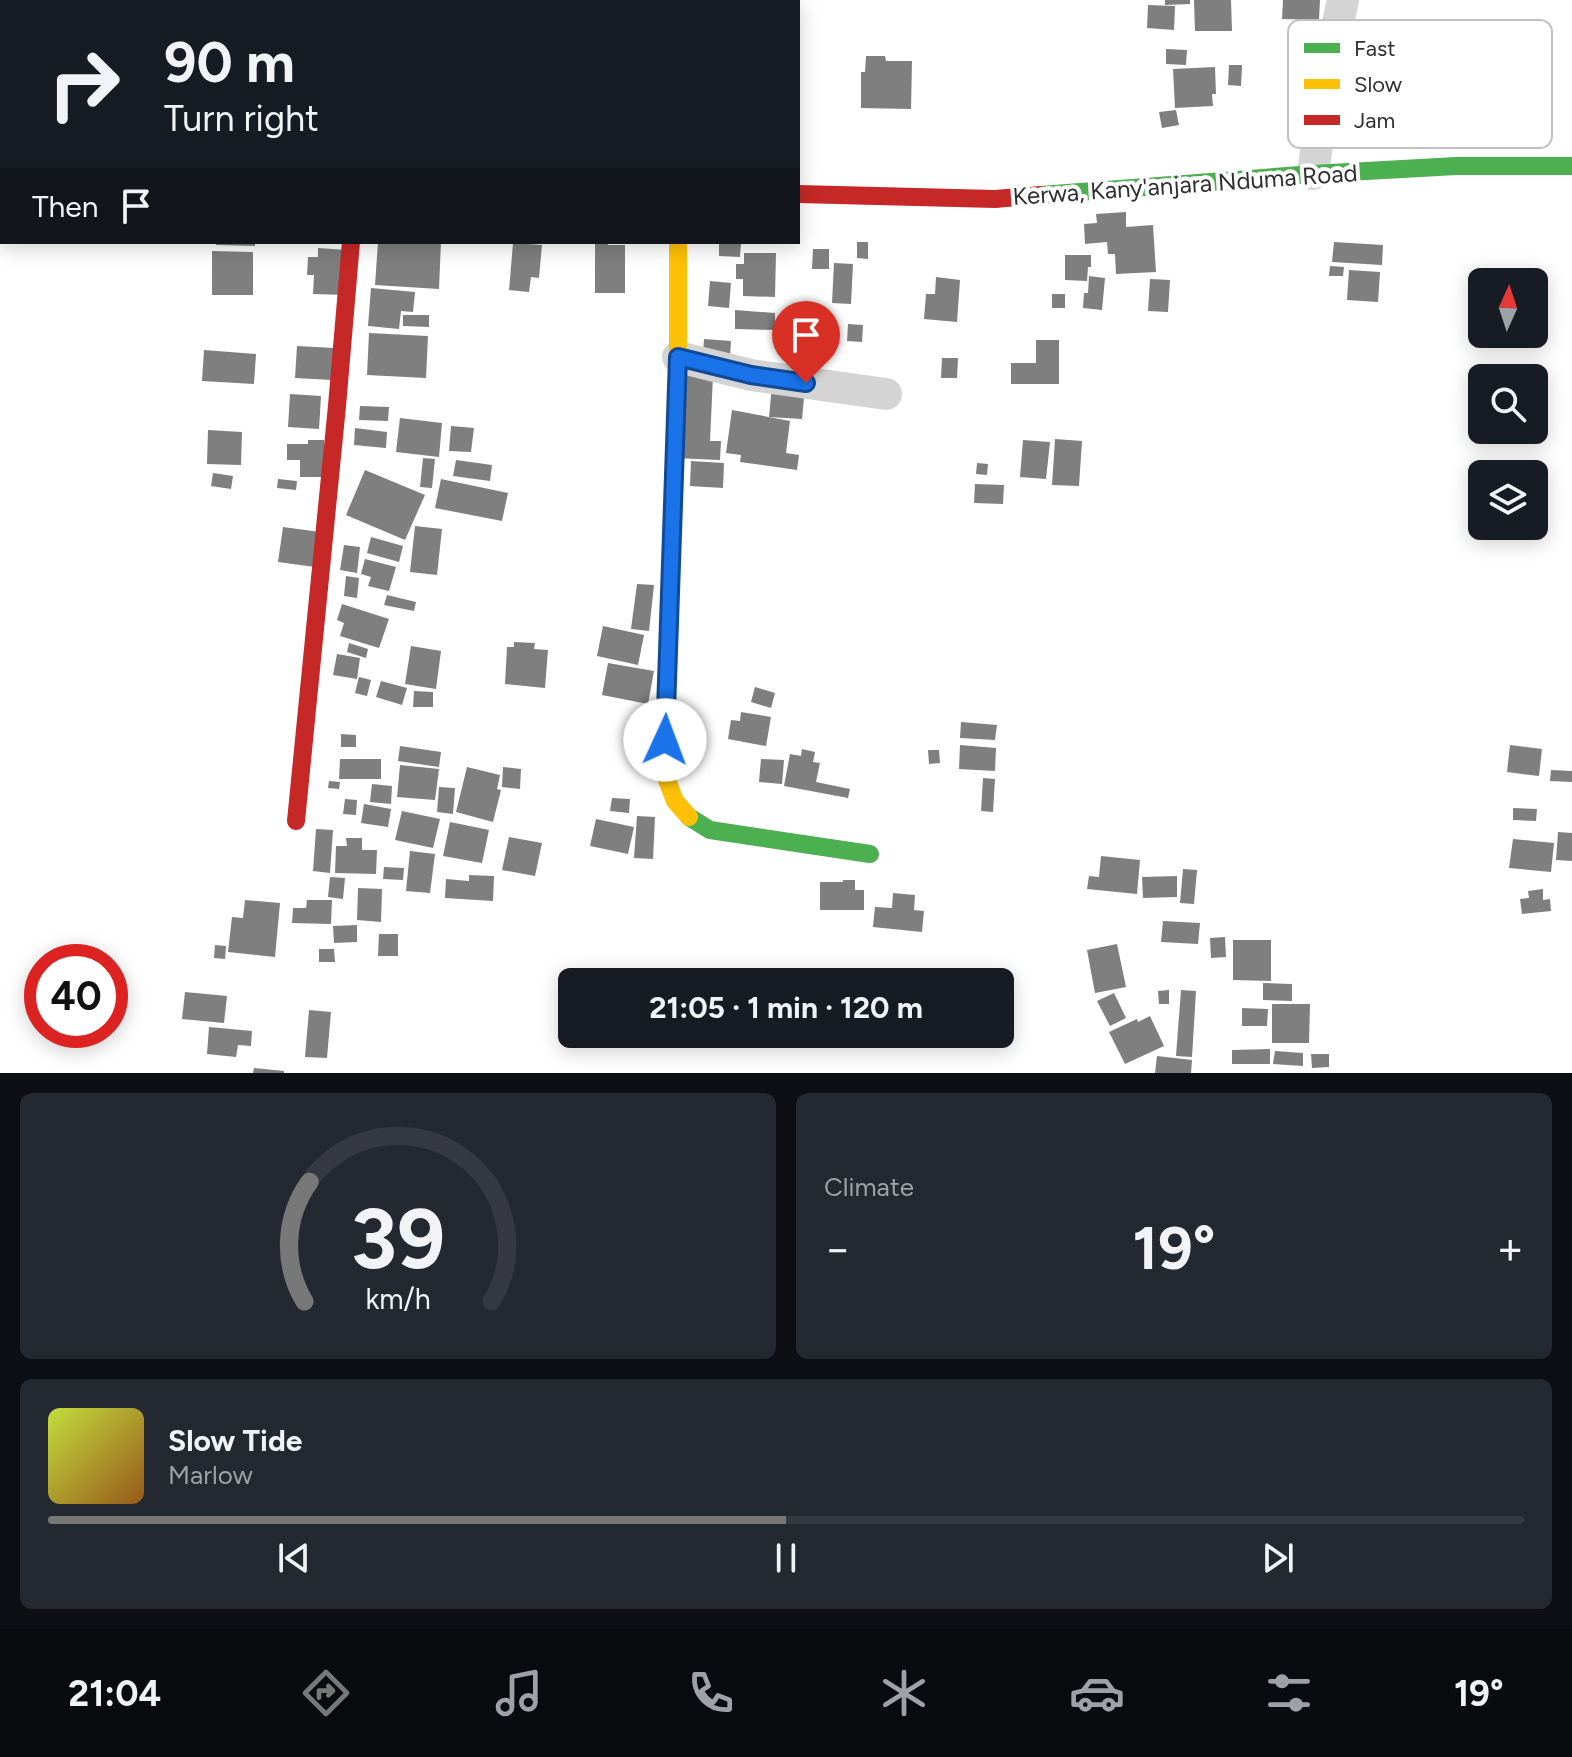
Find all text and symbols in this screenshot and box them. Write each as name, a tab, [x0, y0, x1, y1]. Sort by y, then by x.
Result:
legend	[1288, 20, 1552, 148]
text: 90 m	[164, 29, 295, 96]
icon: right	[32, 32, 136, 136]
text: Fast	[1354, 35, 1396, 62]
text: Slow	[1354, 71, 1403, 98]
text: Turn right	[164, 97, 319, 140]
text: Jam	[1354, 107, 1395, 134]
street label: Kerwa, Kany'anjara Nduma Road	[1012, 158, 1358, 211]
icon: arrive	[114, 184, 158, 228]
text: Then	[32, 188, 98, 225]
north arrow	[1468, 268, 1548, 348]
map controls	[1468, 268, 1548, 540]
pin	[772, 301, 840, 383]
icon: arrive	[784, 313, 828, 357]
button: search	[1468, 364, 1548, 444]
button: layers	[1468, 460, 1548, 540]
position arrow	[623, 698, 707, 782]
speed limit sign: 40	[24, 944, 128, 1048]
text: 21:05 · 1 min · 120 m	[649, 989, 923, 1026]
text: Climate	[824, 1171, 914, 1203]
text: 39	[351, 1189, 445, 1289]
text: 19°	[1133, 1212, 1215, 1284]
text: −	[824, 1222, 851, 1275]
text: +	[1497, 1222, 1524, 1275]
text: km/h	[365, 1282, 431, 1316]
text: Slow Tide	[168, 1422, 302, 1459]
text: Marlow	[168, 1459, 253, 1491]
icon: previous	[272, 1536, 316, 1580]
icon: pause	[764, 1536, 808, 1580]
icon: next	[1256, 1536, 1300, 1580]
icon: directions	[298, 1665, 354, 1721]
icon: music	[491, 1665, 547, 1721]
icon: phone	[683, 1665, 739, 1721]
icon: climate	[876, 1665, 932, 1721]
icon: car	[1069, 1665, 1125, 1721]
icon: filters	[1261, 1665, 1317, 1721]
text: 21:04	[68, 1672, 161, 1715]
text: 19°	[1454, 1672, 1504, 1715]

